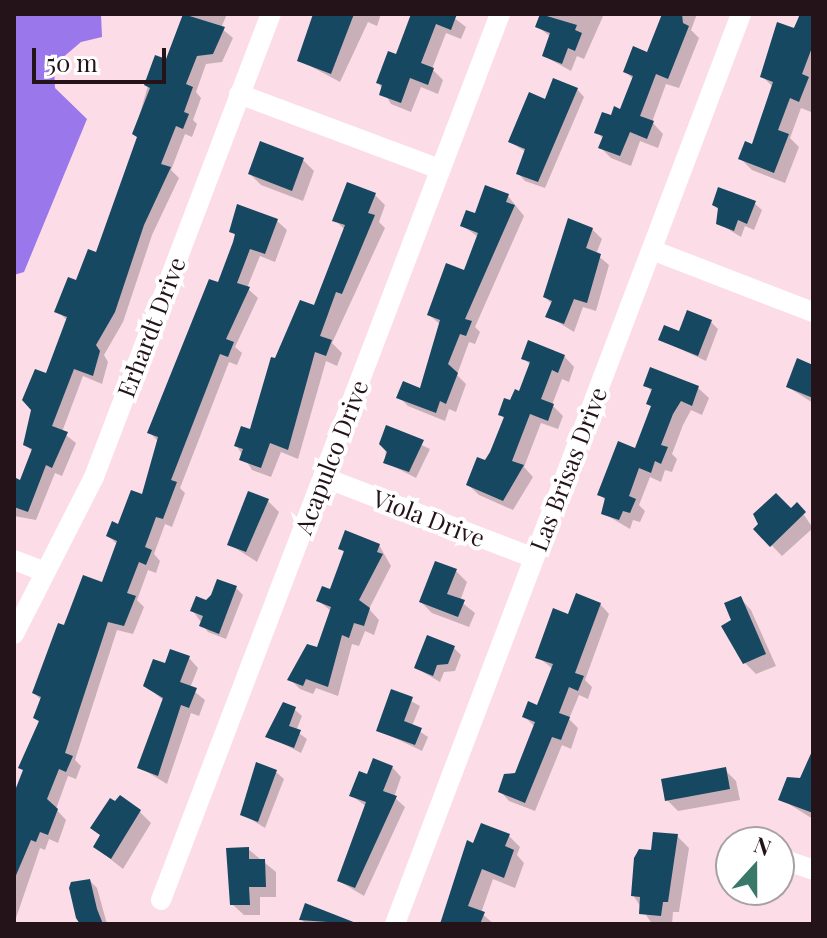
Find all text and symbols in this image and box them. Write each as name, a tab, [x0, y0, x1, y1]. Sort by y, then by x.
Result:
scale bar	[36, 32, 170, 82]
text: 50 m	[46, 46, 98, 78]
street label: Erhardt Drive	[111, 253, 191, 401]
street label: Acapulco Drive	[288, 376, 374, 538]
street label: Las Brisas Drive	[523, 383, 613, 555]
street label: Viola Drive	[369, 483, 489, 553]
north arrow	[715, 826, 795, 906]
text: N	[750, 829, 776, 862]

